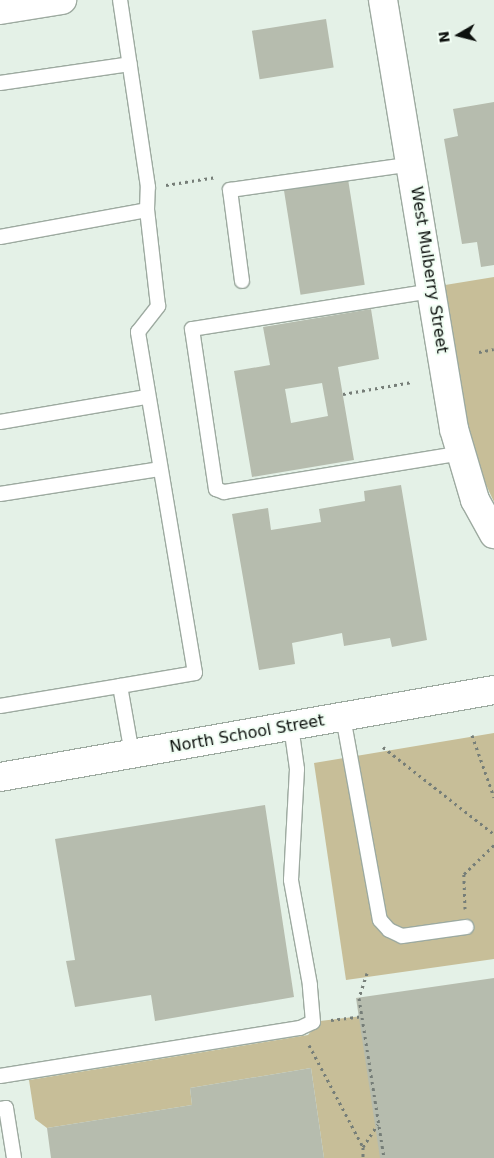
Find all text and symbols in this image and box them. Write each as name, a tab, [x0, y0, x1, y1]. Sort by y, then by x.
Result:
north arrow	[434, 10, 484, 60]
text: N	[435, 30, 453, 44]
street label: West Mulberry Street	[406, 185, 452, 355]
street label: North School Street	[168, 711, 326, 757]

